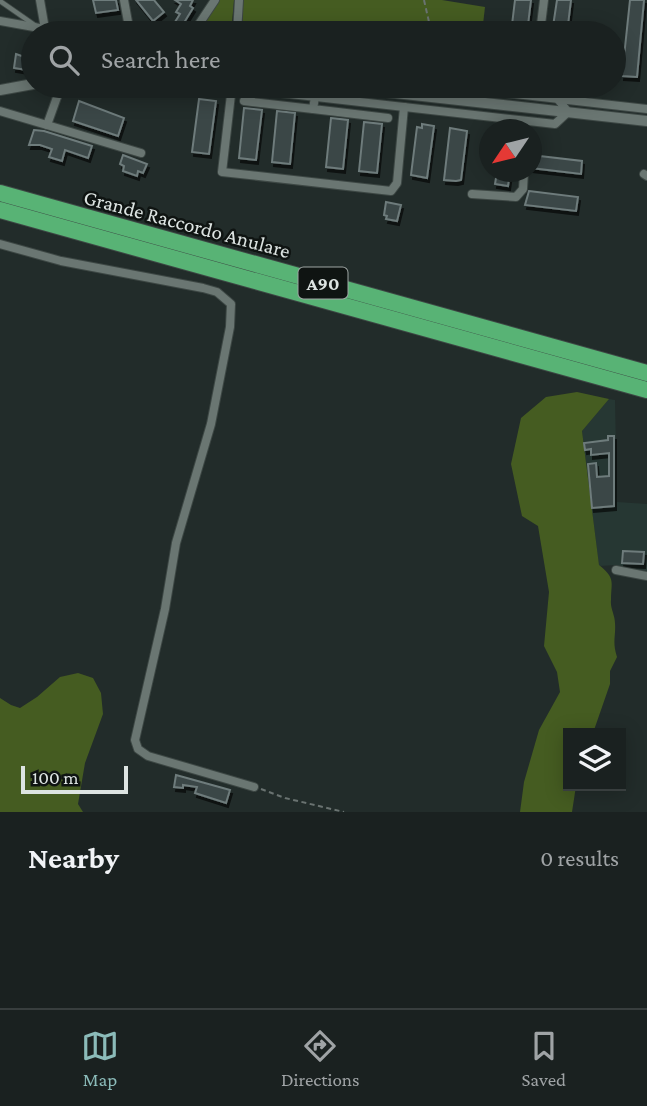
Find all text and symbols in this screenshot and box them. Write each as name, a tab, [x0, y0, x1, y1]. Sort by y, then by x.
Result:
search box	[21, 21, 626, 98]
icon: search	[45, 41, 83, 79]
text: Search here	[101, 45, 220, 74]
north arrow	[479, 119, 542, 182]
street label: Grande Raccordo Anulare	[81, 185, 293, 263]
road number: A90	[298, 268, 348, 298]
map controls	[563, 728, 626, 791]
button: layers	[563, 728, 626, 791]
scale bar	[21, 763, 128, 795]
text: 100 m	[32, 767, 79, 788]
text: Nearby	[28, 841, 119, 874]
text: 0 results	[540, 845, 619, 871]
tab: Map	[81, 1027, 119, 1090]
tab: Directions	[281, 1027, 360, 1090]
tab: Saved	[521, 1027, 566, 1090]

